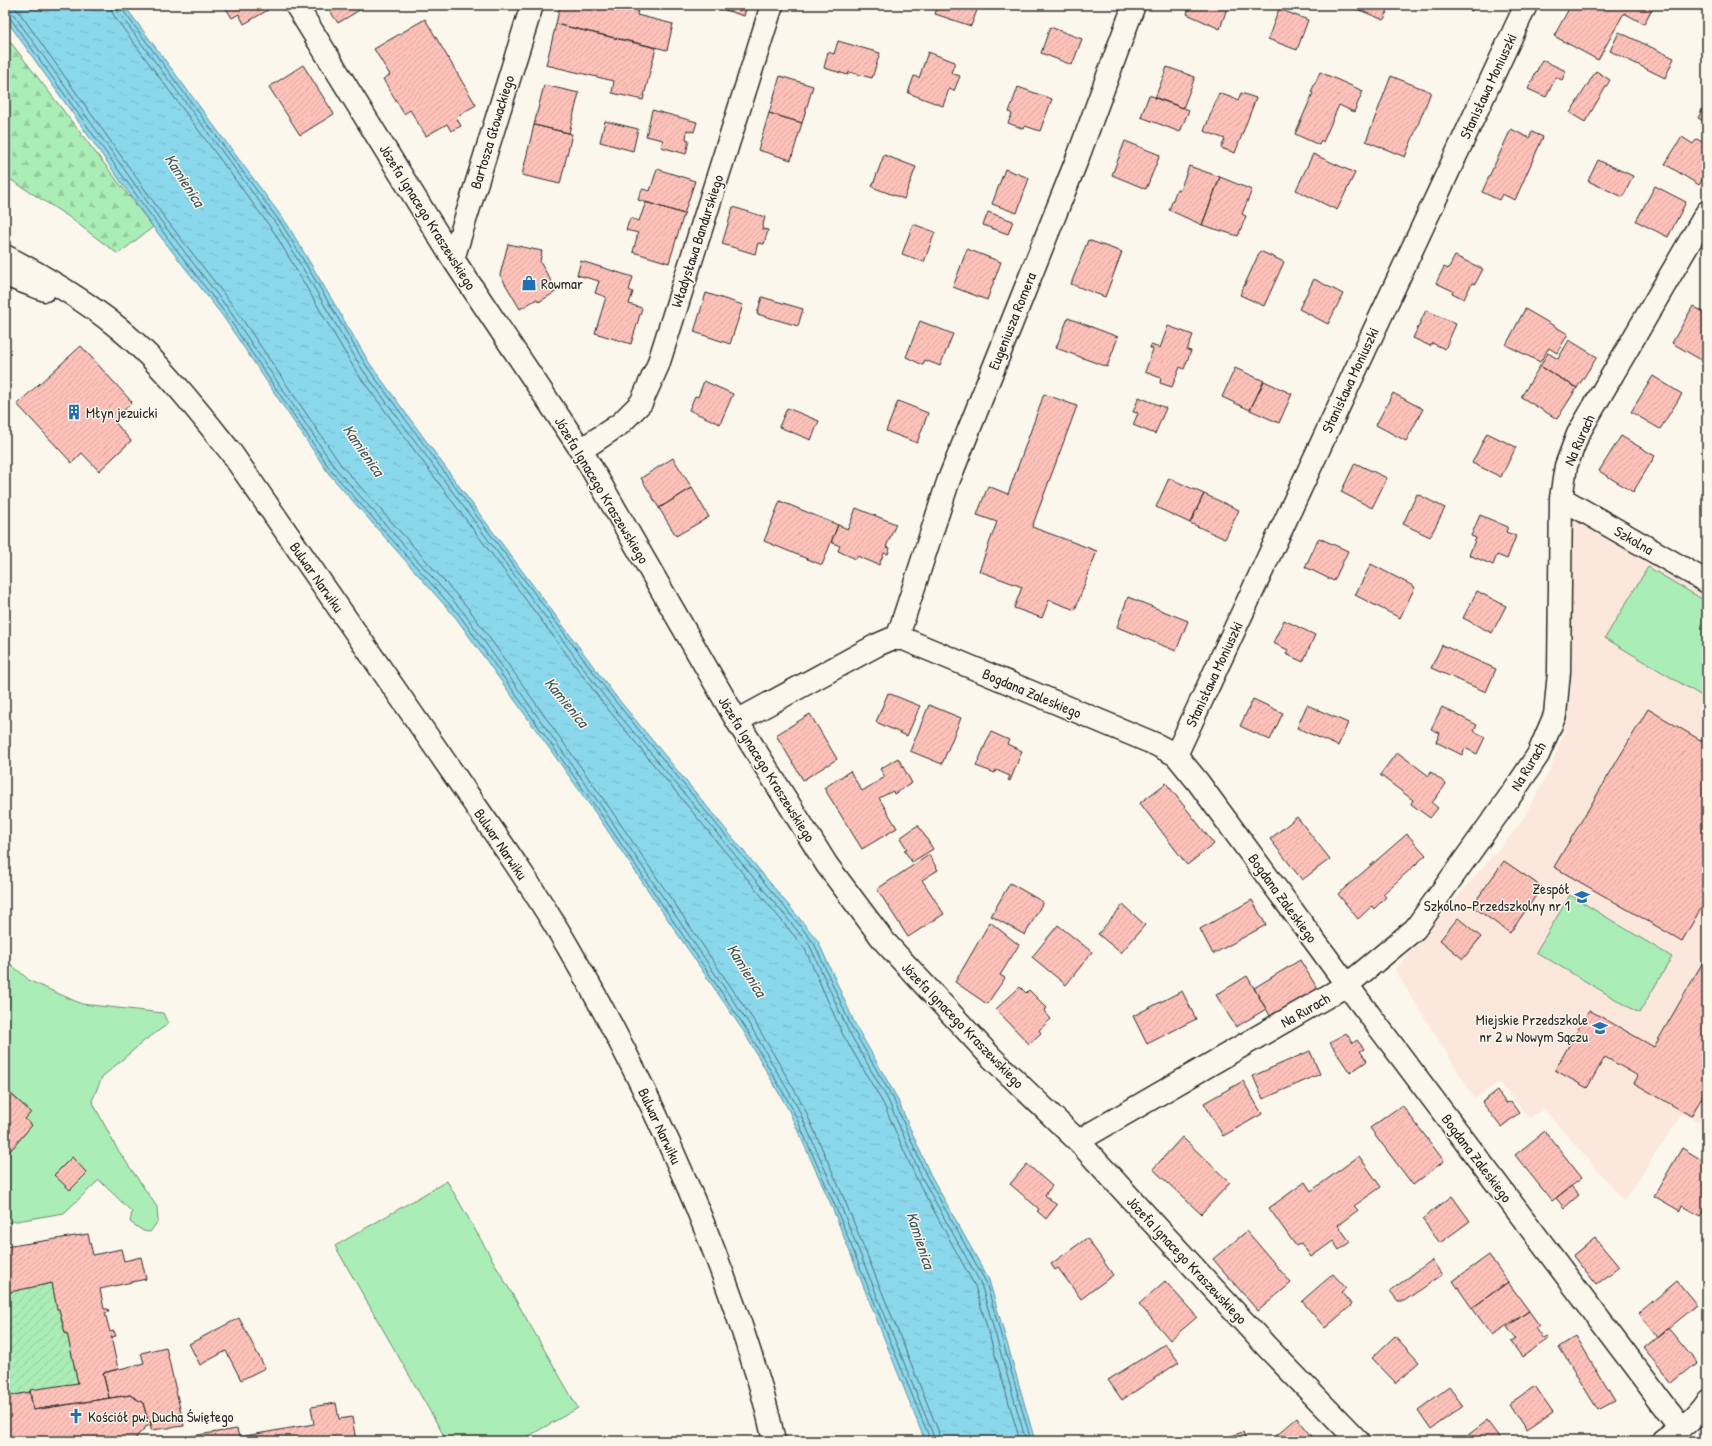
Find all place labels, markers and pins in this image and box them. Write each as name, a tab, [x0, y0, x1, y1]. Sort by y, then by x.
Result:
place label: Rowmar	[541, 273, 583, 294]
shop icon: Rowmar	[520, 274, 538, 292]
place label: Młyn jezuicki	[86, 402, 158, 423]
building icon: Młyn jezuicki	[65, 403, 83, 421]
place label: Zespół Szkolno-Przedszkolny nr 1	[1424, 878, 1570, 916]
school or university icon: Zespół Szkolno-Przedszkolny nr 1	[1573, 888, 1591, 906]
place label: Miejskie Przedszkole nr 2 w Nowym Sączu	[1476, 1009, 1588, 1047]
school or university icon: Miejskie Przedszkole nr 2 w Nowym Sączu	[1591, 1019, 1609, 1037]
place label: Kościół pw. Ducha Świętego	[88, 1406, 234, 1427]
church icon: Kościół pw. Ducha Świętego	[67, 1407, 85, 1425]

